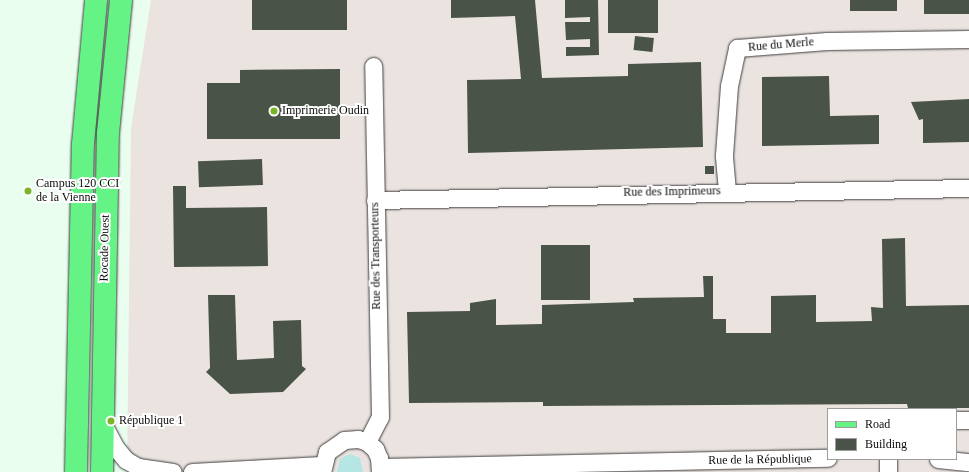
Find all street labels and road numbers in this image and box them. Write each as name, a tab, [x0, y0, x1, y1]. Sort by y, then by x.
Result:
street label: Rue du Merle	[748, 35, 814, 55]
street label: Rue des Imprimeurs	[623, 184, 721, 200]
street label: Rue des Transporteurs	[368, 202, 384, 310]
street label: Rocade Ouest	[97, 214, 113, 282]
street label: Rue de la République	[708, 452, 812, 468]

